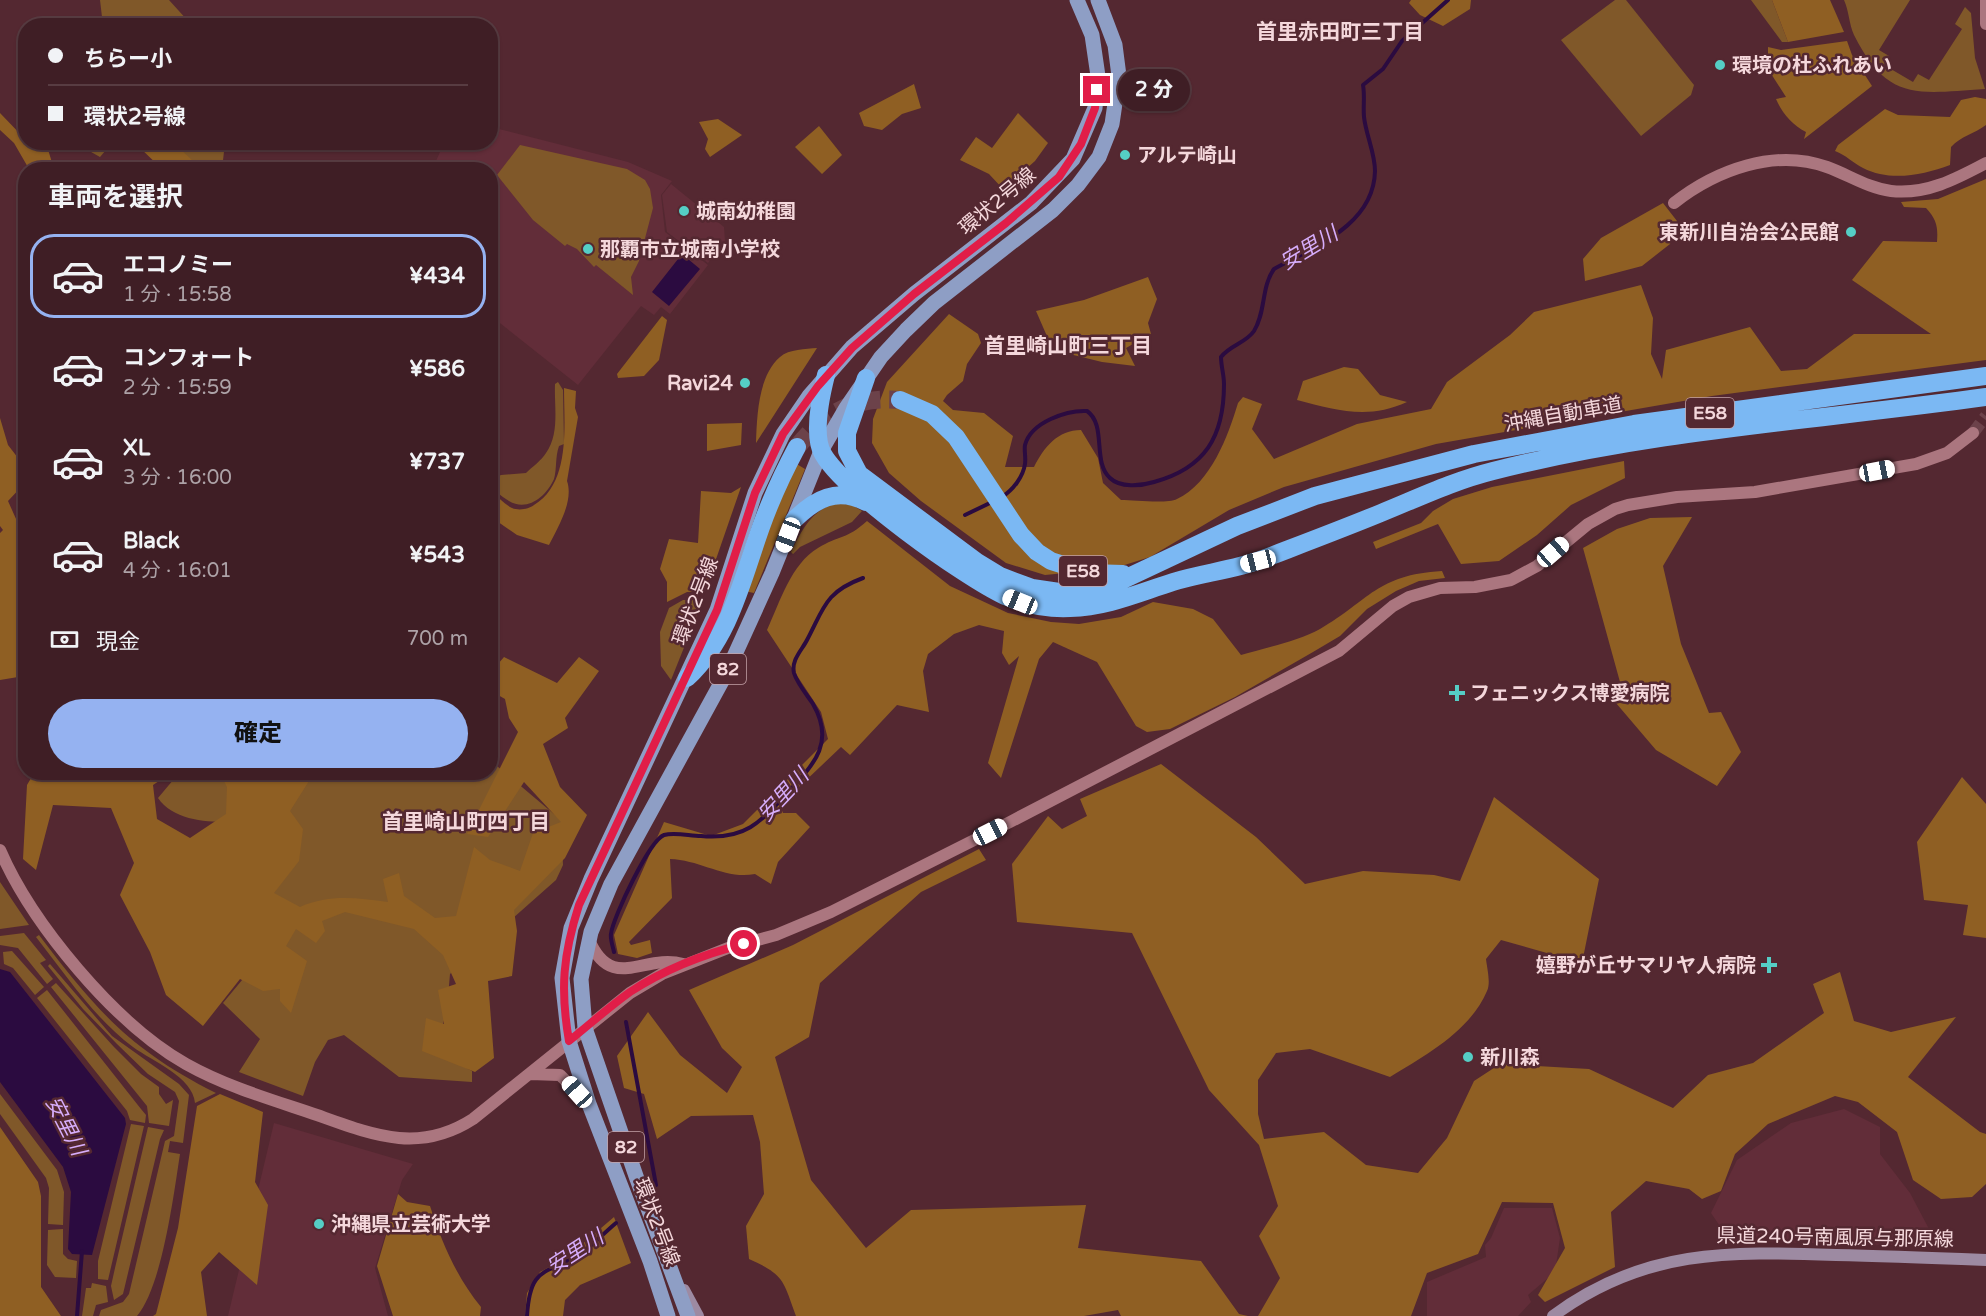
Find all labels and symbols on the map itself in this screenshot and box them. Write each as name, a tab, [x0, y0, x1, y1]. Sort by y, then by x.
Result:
district label: 首里赤田町三丁目	[1256, 20, 1424, 45]
place label: 環境の杜ふれあい	[1732, 54, 1892, 78]
marker: 環境の杜ふれあい	[1713, 58, 1727, 72]
callout: 2 分	[1118, 69, 1190, 111]
route end	[1083, 76, 1110, 103]
place label: アルテ崎山	[1137, 144, 1237, 168]
marker: アルテ崎山	[1118, 148, 1132, 162]
street label: 環状2号線	[954, 163, 1041, 241]
place label: 城南幼稚園	[696, 200, 796, 224]
marker: 城南幼稚園	[677, 204, 691, 218]
water label: 安里川	[1276, 220, 1344, 275]
place label: 東新川自治会公民館	[1659, 221, 1839, 245]
marker: 東新川自治会公民館	[1844, 225, 1858, 239]
place label: 那覇市立城南小学校	[600, 238, 780, 262]
marker: 那覇市立城南小学校	[581, 242, 595, 256]
district label: 首里崎山町三丁目	[984, 334, 1152, 359]
place label: Ravi24	[667, 372, 733, 396]
marker: Ravi24	[738, 376, 752, 390]
street label: 沖縄自動車道	[1502, 393, 1624, 437]
road number: E58	[1686, 398, 1734, 428]
car	[1858, 459, 1896, 483]
car	[773, 515, 803, 555]
car	[1534, 533, 1572, 571]
car	[1238, 548, 1278, 574]
street label: 環状2号線	[668, 554, 724, 649]
road number: E58	[1059, 556, 1107, 586]
car	[1000, 587, 1040, 617]
road number: 82	[710, 654, 746, 684]
place label: フェニックス博愛病院	[1470, 682, 1669, 706]
marker: フェニックス博愛病院	[1448, 684, 1466, 702]
water label: 安里川	[753, 762, 815, 827]
district label: 首里崎山町四丁目	[382, 810, 550, 835]
car	[970, 816, 1010, 848]
route start	[730, 930, 757, 957]
place label: 嬉野が丘サマリヤ人病院	[1536, 954, 1756, 978]
marker: 嬉野が丘サマリヤ人病院	[1760, 956, 1778, 974]
place label: 新川森	[1480, 1046, 1540, 1070]
marker: 新川森	[1461, 1050, 1475, 1064]
car	[558, 1073, 596, 1111]
water label: 安里川	[40, 1092, 92, 1162]
road number: 82	[608, 1132, 644, 1162]
street label: 環状2号線	[628, 1175, 684, 1270]
place label: 沖縄県立芸術大学	[331, 1213, 491, 1237]
marker: 沖縄県立芸術大学	[312, 1217, 326, 1231]
water label: 安里川	[542, 1224, 610, 1280]
street label: 県道240号南風原与那原線	[1716, 1224, 1954, 1252]

